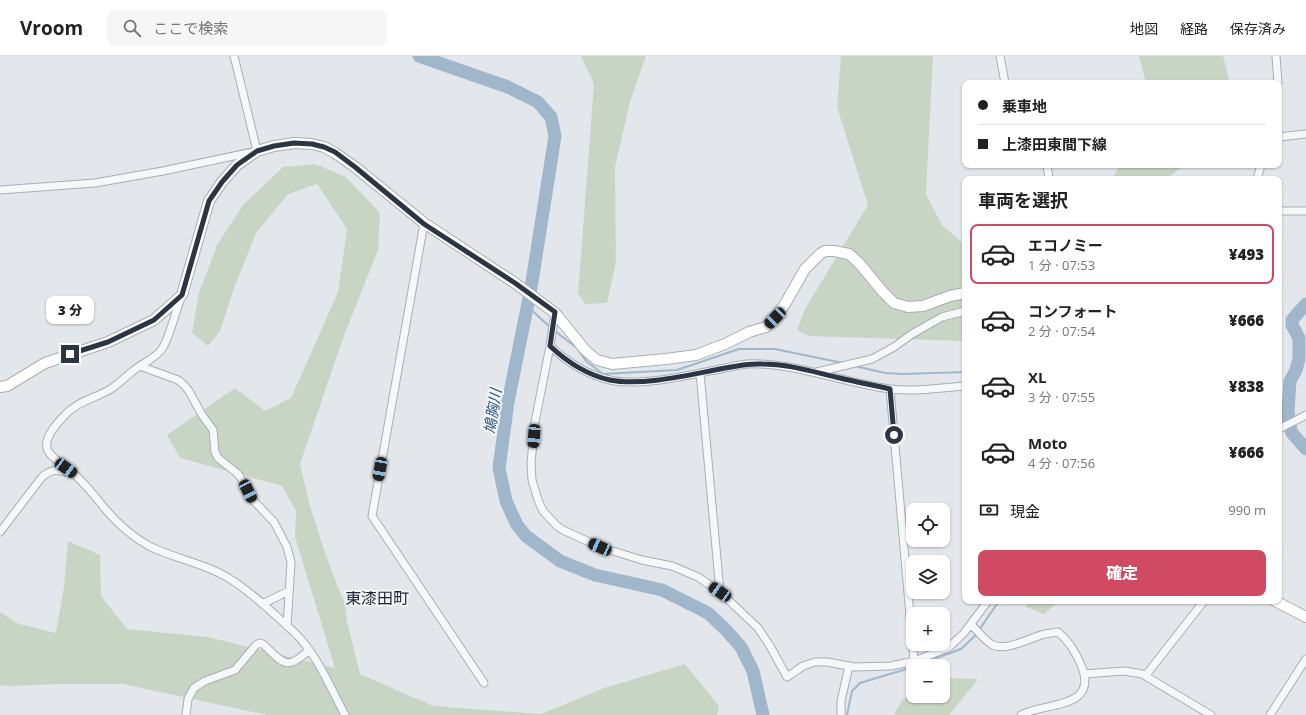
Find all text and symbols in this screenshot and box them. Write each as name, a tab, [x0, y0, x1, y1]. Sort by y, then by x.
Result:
search box	[107, 10, 387, 46]
text: Vroom	[20, 15, 83, 41]
icon: search	[121, 17, 143, 39]
text: ここで検索	[153, 18, 228, 38]
text: 地図	[1130, 19, 1158, 38]
text: 経路	[1180, 19, 1208, 38]
text: 保存済み	[1230, 19, 1286, 38]
text: 乗車地	[1002, 96, 1047, 116]
text: 上漆田東間下線	[1002, 134, 1107, 154]
text: 車両を選択	[978, 188, 1068, 212]
text: エコノミー	[1028, 235, 1103, 255]
icon: car	[980, 236, 1016, 272]
text: ¥493	[1229, 244, 1264, 264]
text: 1 分 · 07:53	[1028, 256, 1095, 274]
callout: 3 分	[46, 296, 94, 324]
text: 3 分	[58, 301, 82, 319]
text: コンフォート	[1028, 301, 1118, 321]
icon: car	[980, 302, 1016, 338]
car	[762, 305, 788, 331]
text: ¥666	[1229, 310, 1264, 330]
text: 2 分 · 07:54	[1028, 322, 1095, 340]
route end	[61, 345, 79, 363]
text: XL	[1028, 367, 1046, 387]
icon: car	[980, 368, 1016, 404]
text: ¥838	[1229, 376, 1264, 396]
water label: 鳩胸川	[479, 385, 506, 435]
text: 3 分 · 07:55	[1028, 388, 1095, 406]
car	[527, 424, 541, 448]
route start	[885, 426, 903, 444]
text: Moto	[1028, 433, 1067, 453]
icon: car	[980, 434, 1016, 470]
text: ¥666	[1229, 442, 1264, 462]
text: 4 分 · 07:56	[1028, 454, 1095, 472]
car	[53, 456, 79, 480]
car	[372, 456, 388, 482]
car	[237, 478, 259, 504]
icon: cash	[978, 499, 1000, 521]
text: 現金	[1010, 501, 1040, 521]
text: 990 m	[1228, 501, 1266, 519]
map controls	[906, 503, 950, 703]
button: locate	[906, 503, 950, 547]
car	[587, 537, 613, 557]
button: 確定	[978, 550, 1266, 596]
button: layers	[906, 555, 950, 599]
car	[707, 580, 733, 604]
district label: 東漆田町	[345, 587, 409, 609]
button: +	[906, 607, 950, 651]
button: −	[906, 659, 950, 703]

